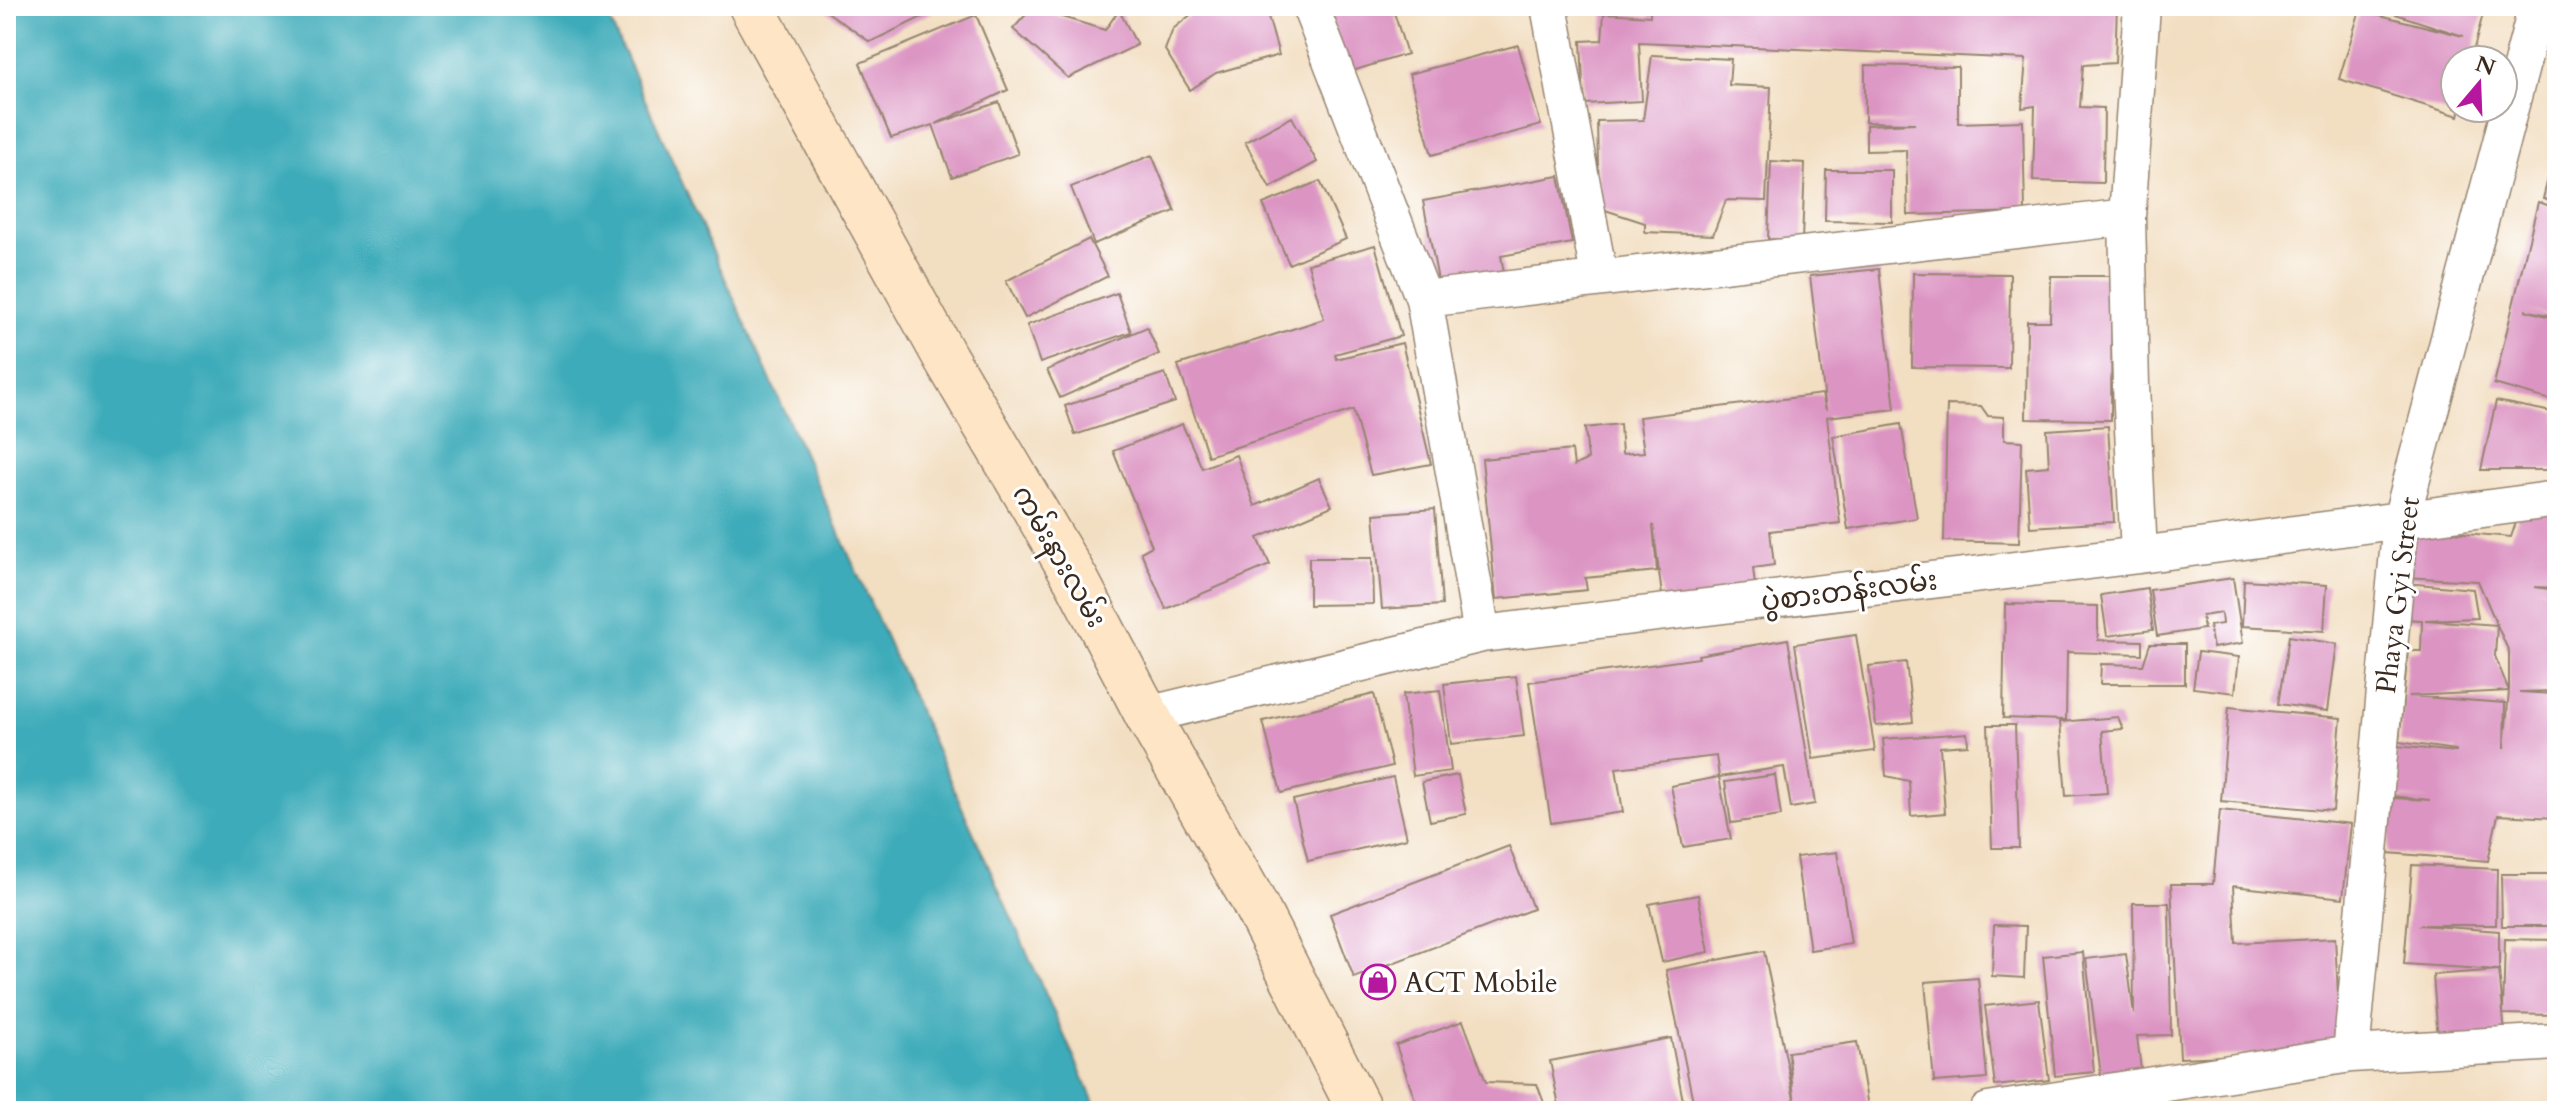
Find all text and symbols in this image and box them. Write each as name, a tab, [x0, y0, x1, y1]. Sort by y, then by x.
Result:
north arrow	[2439, 44, 2519, 124]
text: N	[2471, 49, 2499, 83]
street label: ကမ်းနားလမ်း	[1000, 478, 1115, 636]
street label: Phaya Gyi Street	[2367, 494, 2429, 696]
street label: ပွဲစားတန်းလမ်း	[1759, 561, 1940, 624]
shop icon: ACT Mobile	[1359, 963, 1397, 1001]
place label: ACT Mobile	[1404, 964, 1558, 1002]

